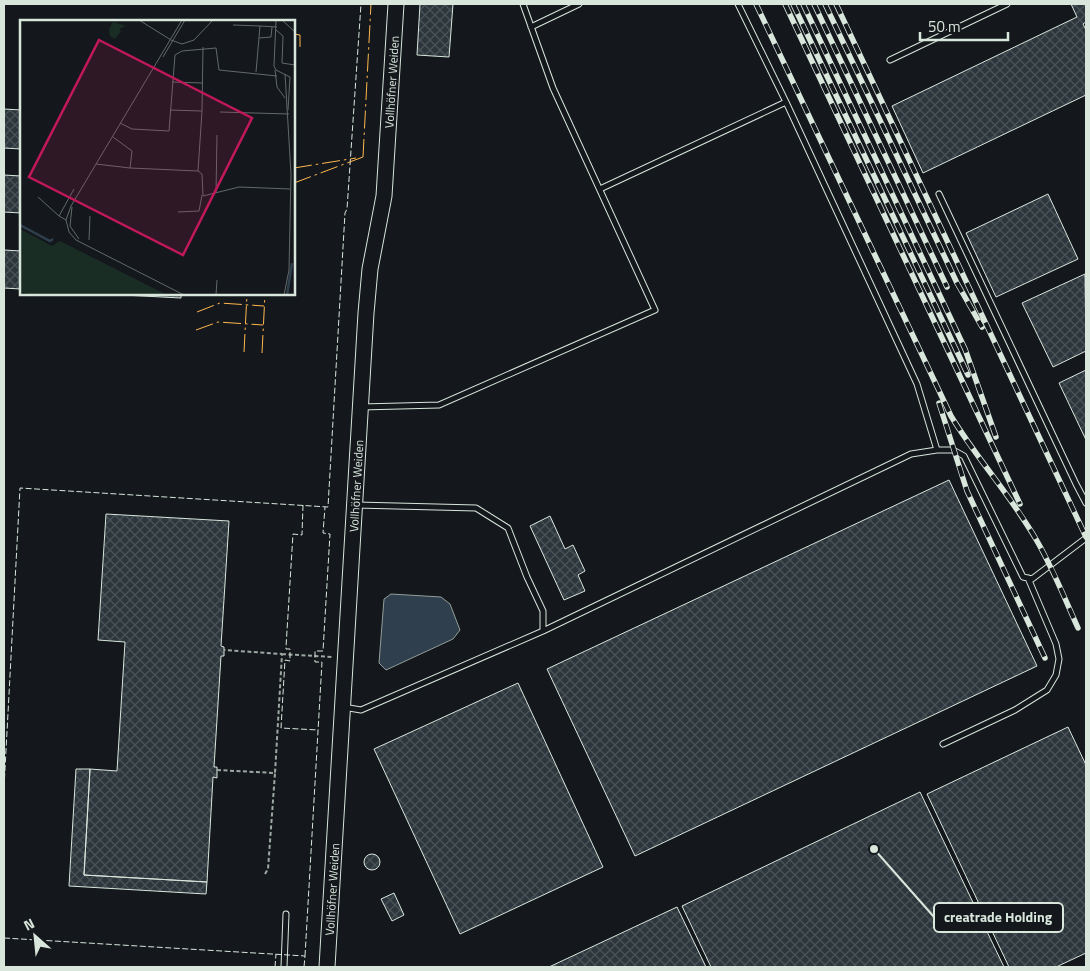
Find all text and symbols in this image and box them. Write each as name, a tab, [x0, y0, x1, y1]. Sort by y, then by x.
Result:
scale bar	[920, 10, 1008, 42]
text: 50 m	[928, 15, 961, 38]
inset map	[20, 20, 295, 295]
street label: Vollhöfner Weiden	[379, 35, 404, 129]
street label: Vollhöfner Weiden	[343, 439, 368, 533]
street label: Vollhöfner Weiden	[319, 842, 344, 936]
callout: creatrade Holding	[934, 903, 1063, 932]
text: creatrade Holding	[944, 906, 1053, 927]
north arrow	[10, 911, 60, 961]
text: N	[20, 912, 38, 936]

